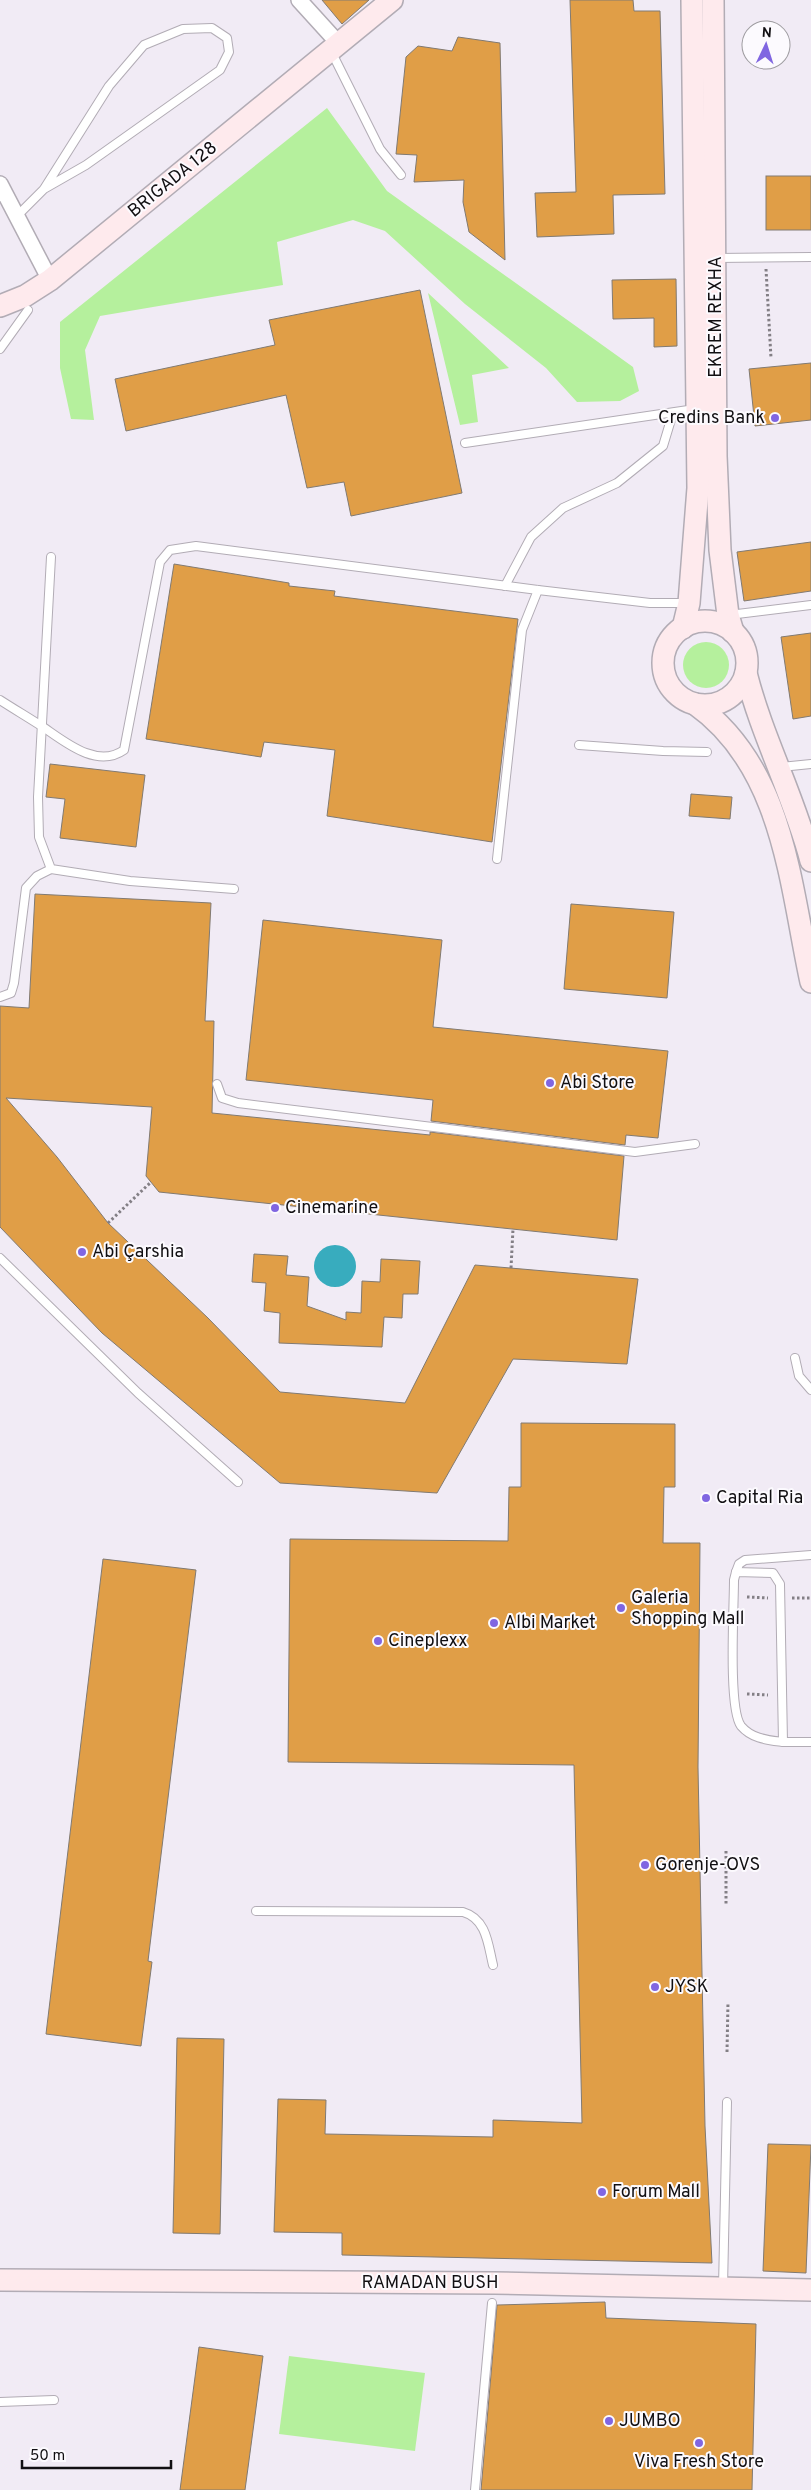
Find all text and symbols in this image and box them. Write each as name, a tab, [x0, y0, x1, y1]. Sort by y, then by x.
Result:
north arrow	[741, 20, 791, 70]
text: N	[761, 25, 772, 42]
street label: BRIGADA 128	[124, 137, 222, 223]
street label: EKREM REXHA	[705, 256, 728, 378]
place label: Credins Bank	[658, 407, 765, 430]
marker: Credins Bank	[769, 412, 781, 424]
place label: Abi Store	[560, 1072, 635, 1095]
marker: Abi Store	[544, 1077, 556, 1089]
place label: Cinemarine	[285, 1197, 378, 1220]
marker: Cinemarine	[269, 1202, 281, 1214]
place label: Abi Çarshia	[92, 1241, 184, 1264]
marker: Abi Çarshia	[76, 1246, 88, 1258]
place label: Capital Ria	[716, 1487, 803, 1510]
marker: Capital Ria	[700, 1492, 712, 1504]
place label: Galeria Shopping Mall	[631, 1587, 745, 1631]
marker: Galeria Shopping Mall	[615, 1602, 627, 1614]
place label: Albi Market	[504, 1612, 596, 1635]
marker: Albi Market	[488, 1617, 500, 1629]
place label: Cineplexx	[388, 1630, 468, 1653]
marker: Cineplexx	[372, 1635, 384, 1647]
place label: Gorenje-OVS	[655, 1854, 760, 1877]
marker: Gorenje-OVS	[639, 1859, 651, 1871]
place label: JYSK	[665, 1976, 709, 1999]
marker: JYSK	[649, 1981, 661, 1993]
place label: Forum Mall	[612, 2181, 700, 2204]
marker: Forum Mall	[596, 2186, 608, 2198]
street label: RAMADAN BUSH	[361, 2272, 499, 2295]
place label: JUMBO	[619, 2410, 681, 2433]
marker: JUMBO	[603, 2415, 615, 2427]
marker: Viva Fresh Store	[693, 2437, 705, 2449]
scale bar	[22, 2438, 171, 2470]
text: 50 m	[30, 2447, 65, 2466]
place label: Viva Fresh Store	[634, 2451, 764, 2474]

